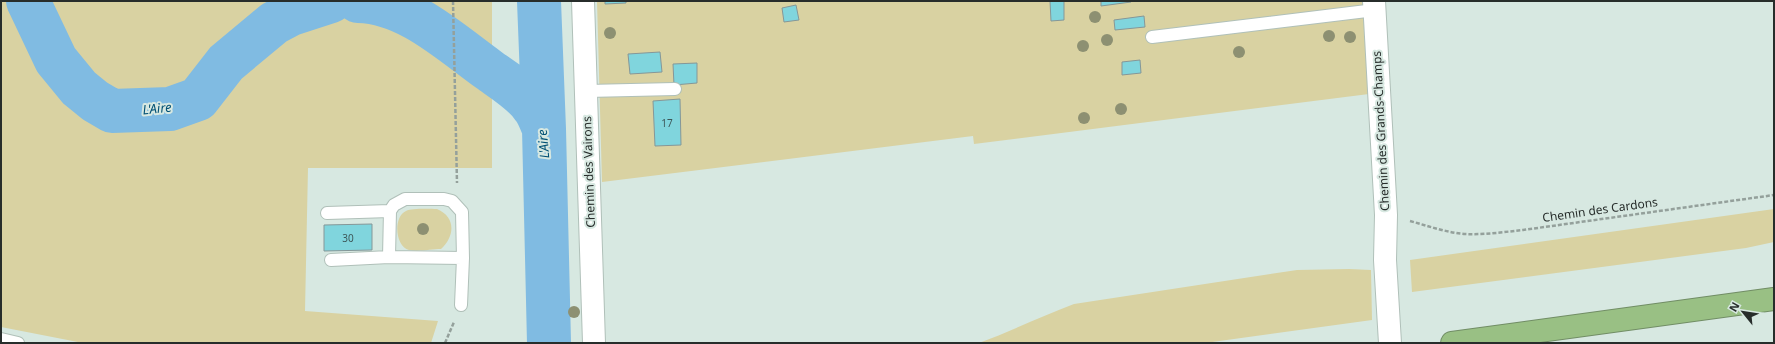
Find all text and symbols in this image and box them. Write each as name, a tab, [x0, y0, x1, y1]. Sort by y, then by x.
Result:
street label: Chemin des Grands-Champs	[1368, 50, 1393, 212]
water label: L'Aire	[142, 97, 173, 118]
street label: Chemin des Vairons	[578, 116, 599, 228]
house number: 17	[661, 116, 673, 130]
water label: L'Aire	[533, 128, 553, 159]
street label: Chemin des Cardons	[1541, 193, 1659, 226]
house number: 30	[342, 231, 354, 245]
north arrow	[1723, 292, 1763, 332]
text: N	[1725, 299, 1743, 314]

